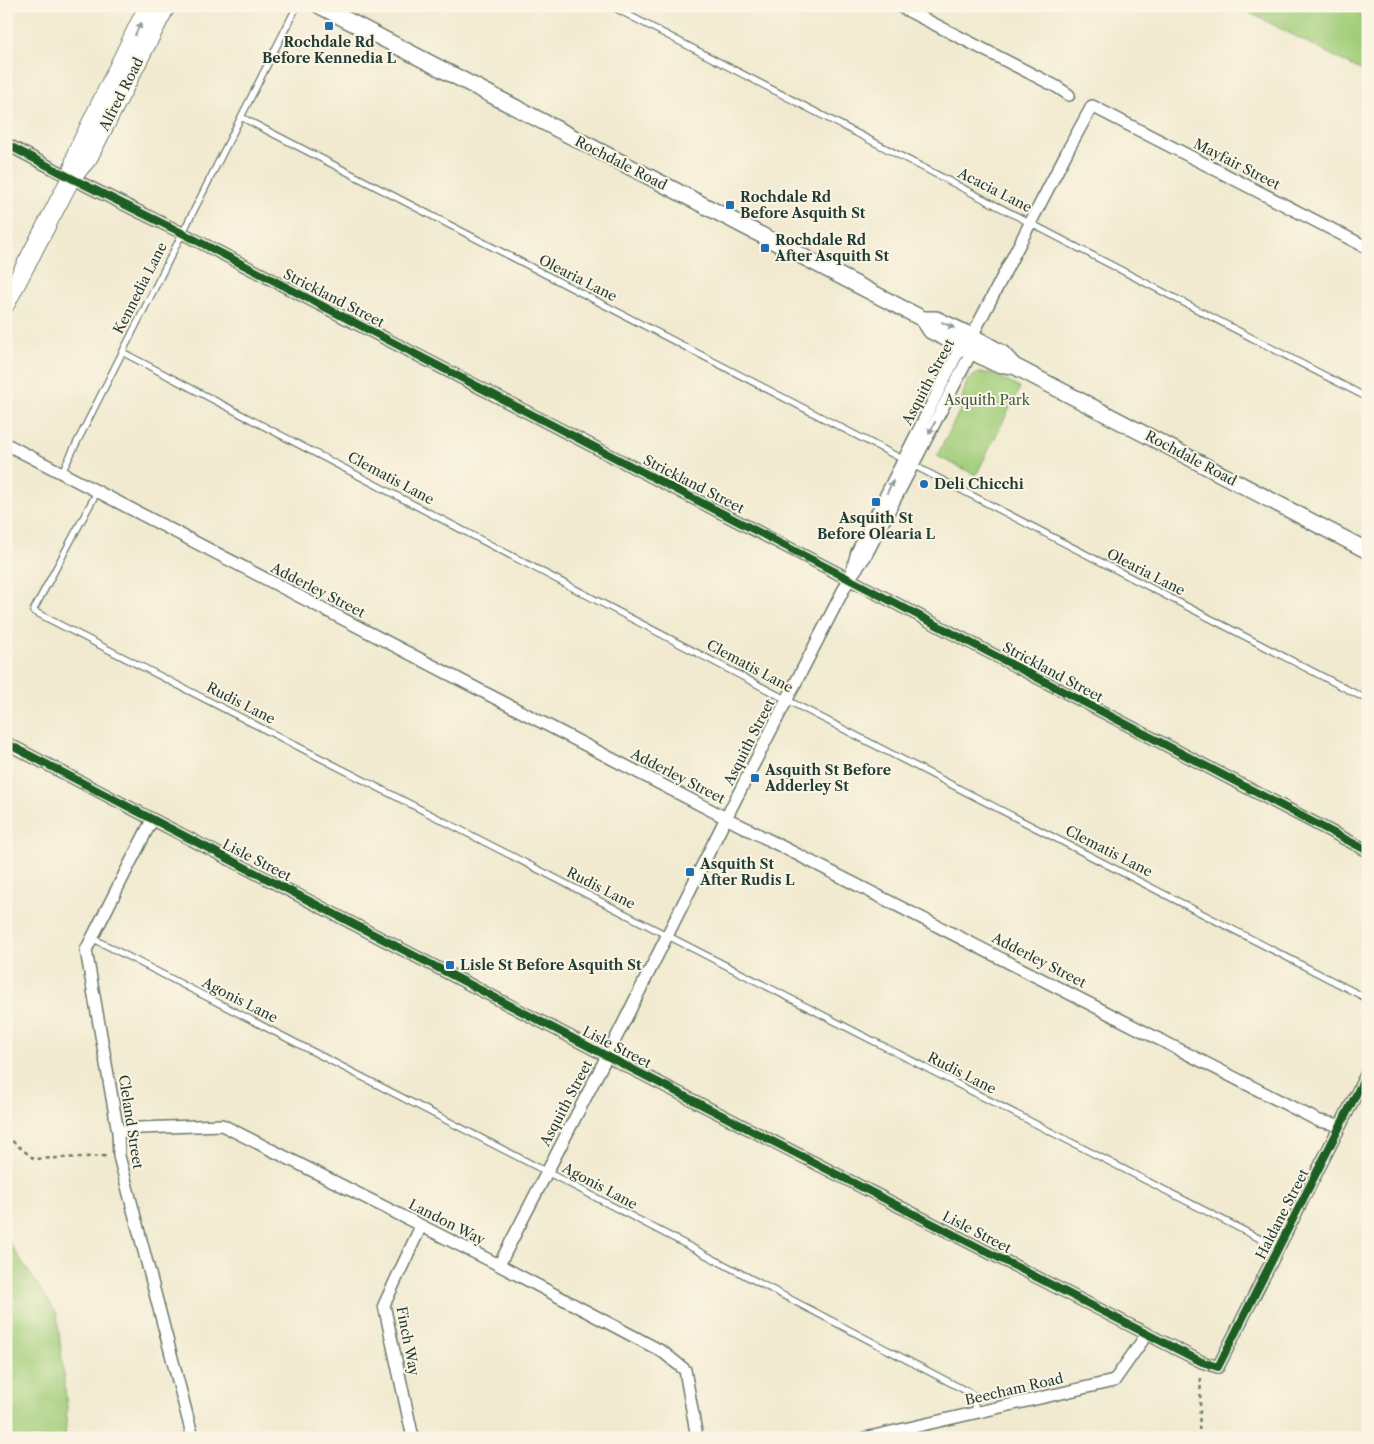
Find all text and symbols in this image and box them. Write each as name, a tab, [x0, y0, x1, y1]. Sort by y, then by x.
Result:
marker: Rochdale Rd Before Kennedia L	[323, 20, 335, 32]
one-way arrow	[134, 22, 142, 36]
place label: Rochdale Rd Before Kennedia L	[262, 33, 396, 67]
street label: Alfred Road	[94, 54, 147, 135]
street label: Rochdale Road	[572, 132, 671, 194]
street label: Mayfair Street	[1191, 135, 1283, 193]
street label: Acacia Lane	[954, 163, 1035, 216]
place label: Rochdale Rd Before Asquith St	[740, 188, 866, 222]
marker: Rochdale Rd Before Asquith St	[724, 199, 736, 211]
place label: Rochdale Rd After Asquith St	[774, 231, 889, 265]
street label: Kennedia Lane	[109, 239, 171, 337]
marker: Rochdale Rd After Asquith St	[759, 242, 771, 254]
street label: Olearia Lane	[536, 251, 620, 305]
street label: Strickland Street	[280, 265, 388, 331]
one-way arrow	[941, 321, 955, 329]
street label: Asquith Street	[897, 336, 958, 429]
park label: Asquith Park	[943, 391, 1031, 409]
one-way arrow	[928, 421, 936, 435]
street label: Rochdale Road	[1142, 426, 1240, 490]
street label: Clematis Lane	[345, 448, 437, 508]
street label: Strickland Street	[640, 451, 748, 517]
place label: Deli Chicchi	[934, 475, 1024, 493]
marker: Deli Chicchi	[918, 478, 930, 490]
one-way arrow	[886, 480, 894, 494]
marker: Asquith St Before Olearia L	[870, 496, 882, 508]
place label: Asquith St Before Olearia L	[817, 509, 935, 543]
street label: Olearia Lane	[1104, 545, 1188, 599]
street label: Adderley Street	[267, 558, 368, 622]
street label: Clematis Lane	[704, 636, 796, 696]
street label: Strickland Street	[1000, 638, 1106, 706]
street label: Rudis Lane	[204, 678, 278, 728]
street label: Asquith Street	[719, 696, 779, 789]
street label: Adderley Street	[627, 744, 728, 808]
place label: Asquith St Before Adderley St	[764, 761, 891, 795]
marker: Asquith St Before Adderley St	[749, 772, 761, 784]
street label: Clematis Lane	[1062, 821, 1156, 881]
street label: Lisle Street	[220, 835, 295, 885]
place label: Asquith St After Rudis L	[699, 855, 795, 889]
street label: Rudis Lane	[564, 863, 638, 913]
marker: Asquith St After Rudis L	[684, 866, 696, 878]
street label: Adderley Street	[988, 928, 1089, 992]
place label: Lisle St Before Asquith St	[460, 956, 642, 974]
marker: Lisle St Before Asquith St	[444, 959, 456, 971]
street label: Agonis Lane	[198, 973, 281, 1027]
street label: Lisle Street	[580, 1022, 655, 1072]
street label: Rudis Lane	[925, 1048, 999, 1098]
street label: Asquith Street	[535, 1057, 596, 1150]
street label: Cleland Street	[115, 1074, 147, 1170]
street label: Agonis Lane	[559, 1158, 641, 1213]
street label: Haldane Street	[1251, 1166, 1313, 1262]
street label: Landon Way	[406, 1195, 488, 1249]
street label: Lisle Street	[940, 1207, 1015, 1257]
street label: Finch Way	[392, 1305, 424, 1377]
street label: Beecham Road	[963, 1369, 1065, 1409]

